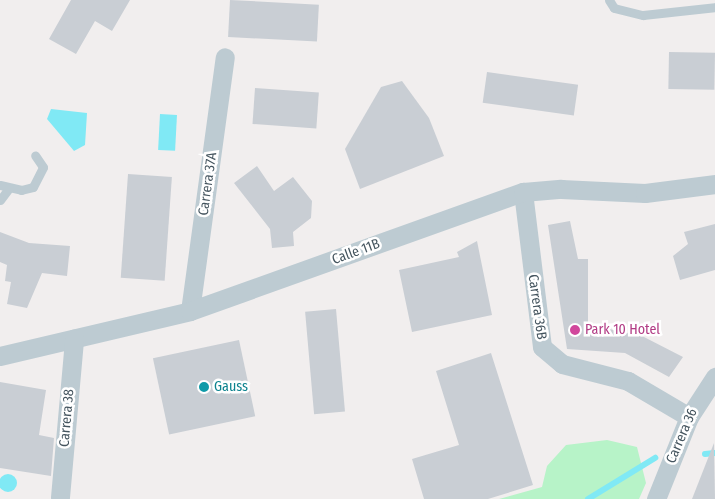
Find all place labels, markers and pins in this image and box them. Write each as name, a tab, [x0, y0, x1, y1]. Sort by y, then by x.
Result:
place label: Park 10 Hotel	[585, 322, 660, 338]
marker: Park 10 Hotel	[569, 324, 581, 336]
place label: Gauss	[214, 379, 248, 395]
marker: Gauss	[198, 381, 210, 393]

